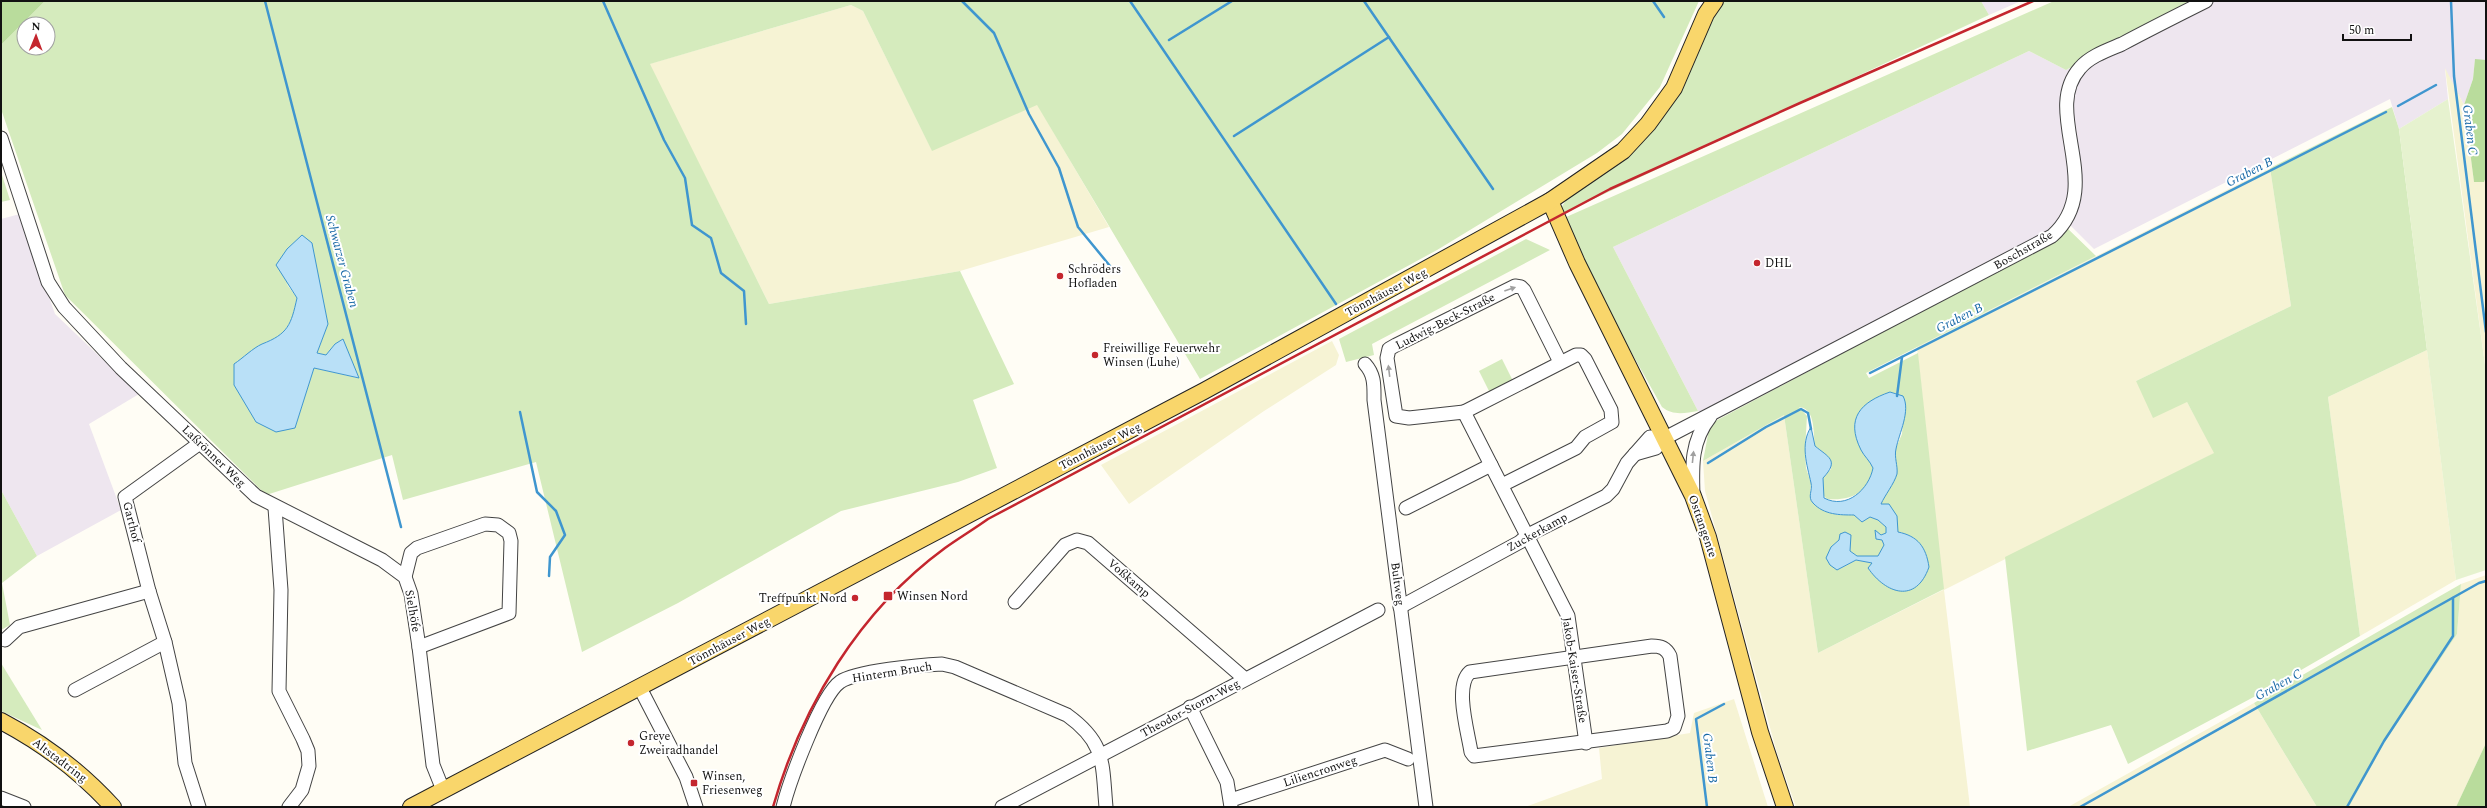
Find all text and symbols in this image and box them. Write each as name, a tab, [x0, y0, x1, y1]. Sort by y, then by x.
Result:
north arrow	[16, 16, 56, 56]
scale bar	[2343, 16, 2411, 42]
text: N	[32, 18, 41, 35]
text: 50 m	[2349, 21, 2374, 40]
water label: Graben C	[2457, 104, 2483, 157]
water label: Graben B	[2222, 152, 2276, 192]
water label: Schwarzer Graben	[320, 213, 364, 310]
street label: Boschstraße	[1990, 226, 2057, 275]
place label: DHL	[1765, 254, 1792, 273]
marker: DHL	[1752, 258, 1762, 268]
place label: Schröders Hofladen	[1068, 260, 1121, 293]
street label: Tönnhäuser Weg	[1342, 263, 1430, 322]
marker: Schröders Hofladen	[1055, 271, 1065, 281]
one-way arrow	[1505, 285, 1517, 291]
street label: Ludwig-Beck-Straße	[1392, 288, 1499, 355]
water label: Graben B	[1932, 298, 1986, 338]
place label: Freiwillige Feuerwehr Winsen (Luhe)	[1103, 339, 1220, 372]
marker: Freiwillige Feuerwehr Winsen (Luhe)	[1090, 350, 1100, 360]
one-way arrow	[1386, 365, 1392, 377]
street label: Tönnhäuser Weg	[1056, 418, 1145, 475]
street label: Laßrönner Weg	[177, 421, 250, 492]
one-way arrow	[1690, 451, 1696, 463]
street label: Osttangente	[1683, 492, 1722, 560]
street label: Garthof	[117, 500, 146, 545]
street label: Zuckerkamp	[1503, 508, 1571, 557]
street label: Voßkamp	[1103, 554, 1154, 603]
street label: Bultweg	[1385, 561, 1410, 607]
place label: Winsen Nord	[897, 587, 968, 606]
street label: Sielhöfe	[399, 588, 426, 634]
place label: Treffpunkt Nord	[759, 589, 847, 608]
marker: Winsen Nord	[882, 590, 894, 602]
marker: Treffpunkt Nord	[850, 593, 860, 603]
street label: Tönnhäuser Weg	[685, 612, 773, 671]
street label: Jakob-Kaiser-Straße	[1557, 616, 1592, 725]
street label: Hinterm Bruch	[851, 657, 933, 688]
water label: Graben C	[2251, 664, 2306, 706]
street label: Theodor-Storm-Weg	[1137, 674, 1243, 743]
place label: Greve Zweiradhandel	[639, 727, 718, 760]
water label: Graben B	[1697, 732, 1723, 784]
street label: Altstadtring	[28, 733, 91, 788]
marker: Greve Zweiradhandel	[626, 738, 636, 748]
street label: Liliencronweg	[1281, 751, 1360, 792]
place label: Winsen, Friesenweg	[702, 767, 763, 800]
marker: Winsen, Friesenweg	[689, 778, 699, 788]

